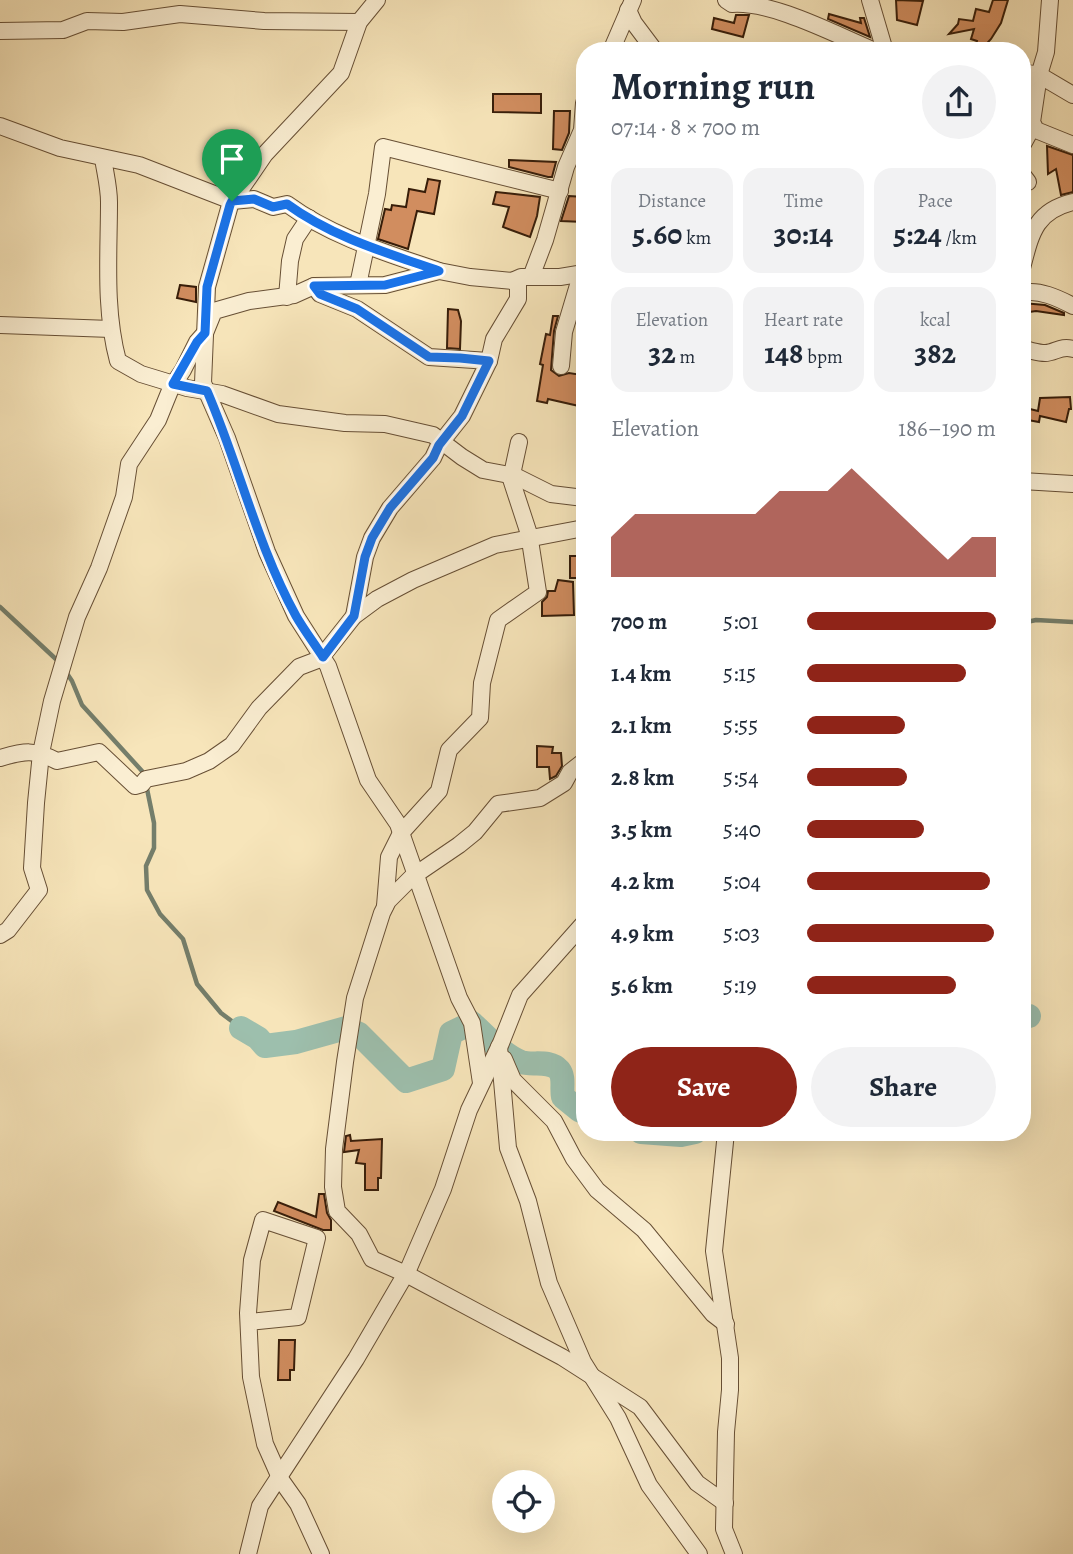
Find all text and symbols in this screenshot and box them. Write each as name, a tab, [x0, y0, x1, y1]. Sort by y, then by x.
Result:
text: Morning run	[611, 60, 815, 112]
button: share	[922, 65, 996, 139]
text: 07:14 · 8 × 700 m	[611, 112, 760, 143]
pin	[202, 129, 262, 201]
icon: arrive	[213, 140, 251, 178]
text: Distance	[638, 188, 706, 214]
text: Time	[784, 188, 823, 214]
text: Pace	[918, 188, 953, 214]
text: 5.60	[632, 214, 682, 254]
text: 30:14	[774, 214, 833, 254]
text: 5:24	[893, 214, 942, 254]
text: km	[682, 225, 711, 251]
text: /km	[942, 225, 977, 251]
text: Elevation	[635, 307, 708, 333]
text: Heart rate	[764, 307, 843, 333]
text: kcal	[920, 307, 950, 333]
text: 32	[648, 333, 676, 373]
text: 148	[764, 333, 803, 373]
text: 382	[914, 333, 956, 373]
text: m	[676, 344, 695, 370]
text: bpm	[803, 344, 843, 370]
text: Elevation	[611, 413, 699, 444]
text: 186–190 m	[898, 413, 996, 444]
text: 700 m	[611, 606, 667, 637]
text: 5:01	[723, 606, 759, 637]
text: 1.4 km	[611, 658, 672, 689]
text: 5:15	[723, 658, 756, 689]
text: 2.1 km	[611, 710, 672, 741]
text: 5:55	[723, 710, 758, 741]
text: 2.8 km	[611, 762, 675, 793]
text: 5:54	[723, 762, 759, 793]
text: 3.5 km	[611, 814, 672, 845]
text: 5:40	[723, 814, 761, 845]
text: 4.2 km	[611, 866, 674, 897]
text: 5:04	[723, 866, 761, 897]
text: 4.9 km	[611, 918, 674, 949]
text: 5:03	[723, 918, 760, 949]
text: 5.6 km	[611, 970, 673, 1001]
text: 5:19	[723, 970, 757, 1001]
button: Save	[611, 1047, 797, 1127]
button: Share	[811, 1047, 996, 1127]
map controls	[492, 1470, 555, 1533]
button: locate	[492, 1470, 555, 1533]

